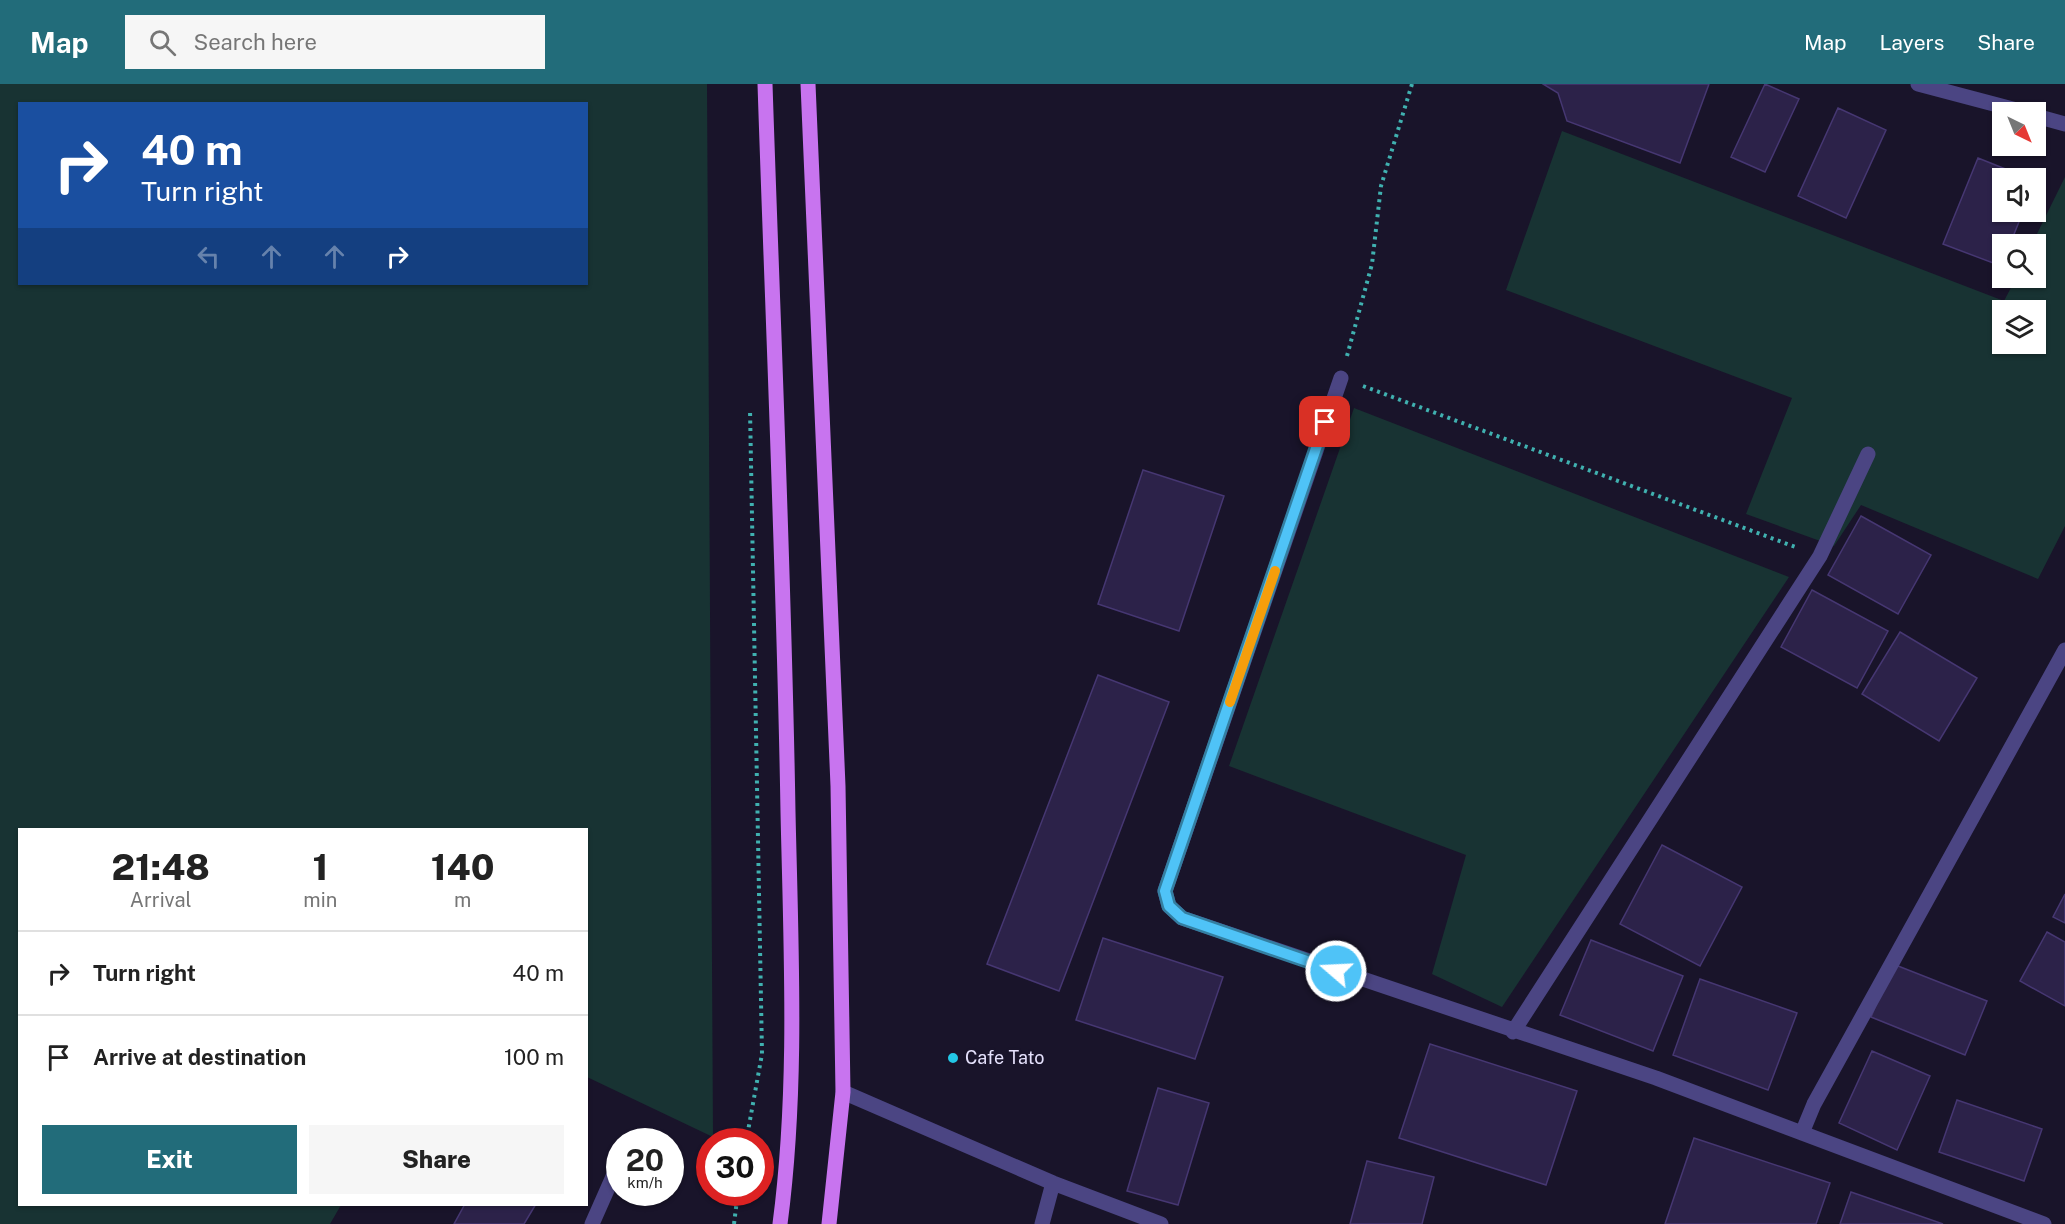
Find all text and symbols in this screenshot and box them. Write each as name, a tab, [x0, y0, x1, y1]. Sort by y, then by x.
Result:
search box	[125, 15, 545, 69]
text: Map	[30, 26, 89, 59]
icon: search	[146, 26, 179, 59]
text: Search here	[194, 29, 317, 55]
text: Map	[1804, 30, 1847, 55]
text: Layers	[1880, 30, 1944, 55]
text: Share	[1977, 30, 2035, 55]
north arrow	[1992, 102, 2046, 156]
map controls	[1992, 102, 2046, 354]
text: 40 m	[141, 125, 243, 174]
icon: right	[42, 126, 120, 204]
button: sound	[1992, 168, 2046, 222]
text: Turn right	[141, 175, 264, 207]
button: search	[1992, 234, 2046, 288]
icon: left	[192, 240, 225, 273]
icon: ahead	[255, 240, 288, 273]
icon: ahead	[318, 240, 351, 273]
icon: right	[381, 240, 414, 273]
button: layers	[1992, 300, 2046, 354]
pin	[1299, 396, 1350, 447]
icon: arrive	[1308, 405, 1341, 438]
text: 21:48	[112, 846, 210, 888]
text: 1	[312, 846, 328, 888]
text: 140	[431, 846, 494, 888]
text: Arrival	[130, 888, 192, 912]
text: min	[303, 888, 337, 912]
text: m	[454, 888, 471, 912]
position arrow	[1304, 939, 1368, 1003]
icon: right	[42, 957, 75, 990]
text: Turn right	[93, 960, 196, 986]
text: 40 m	[512, 960, 564, 986]
icon: arrive	[42, 1041, 75, 1074]
text: Arrive at destination	[93, 1044, 306, 1070]
text: 100 m	[504, 1044, 564, 1070]
place label: Cafe Tato	[965, 1047, 1045, 1068]
marker: Cafe Tato	[946, 1051, 960, 1065]
button: Exit	[42, 1125, 297, 1194]
button: Share	[309, 1125, 564, 1194]
speed limit sign: 30	[696, 1128, 774, 1206]
text: 20	[626, 1142, 664, 1178]
text: km/h	[627, 1174, 663, 1191]

